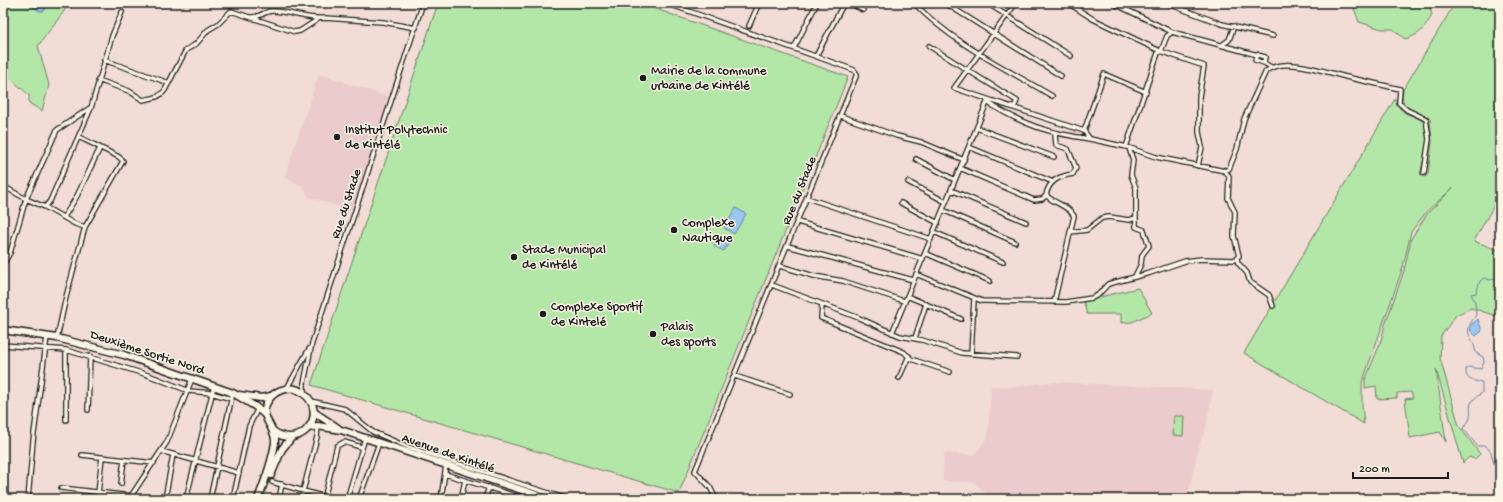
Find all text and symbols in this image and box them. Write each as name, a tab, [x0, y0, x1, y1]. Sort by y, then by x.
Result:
place label: Mairie de la commune urbaine de Kintélé	[651, 64, 767, 94]
marker: Mairie de la commune urbaine de Kintélé	[638, 73, 648, 83]
place label: Institut Polytechnic de Kintélé	[345, 123, 448, 153]
marker: Institut Polytechnic de Kintélé	[332, 132, 342, 142]
street label: Rue du Stade	[779, 154, 821, 227]
street label: Rue du Stade	[329, 167, 365, 241]
place label: Complexe Nautique	[682, 216, 735, 246]
marker: Complexe Nautique	[669, 225, 679, 235]
place label: Stade Municipal de Kintélé	[522, 243, 606, 273]
marker: Stade Municipal de Kintélé	[509, 252, 519, 262]
place label: Complexe Sportif de Kintelé	[551, 300, 644, 330]
marker: Complexe Sportif de Kintelé	[538, 309, 548, 319]
place label: Palais des sports	[660, 320, 717, 350]
street label: Deuxième Sortie Nord	[87, 327, 207, 379]
marker: Palais des sports	[648, 329, 658, 339]
street label: Avenue de Kintélé	[400, 431, 497, 477]
scale bar	[1353, 454, 1448, 480]
text: 200 m	[1359, 463, 1390, 477]

